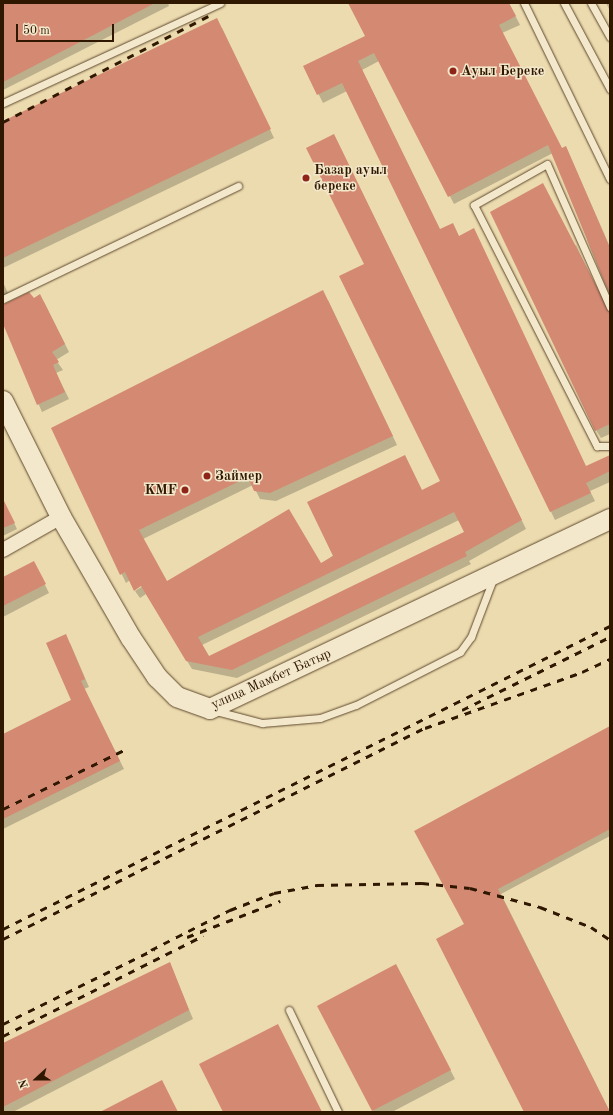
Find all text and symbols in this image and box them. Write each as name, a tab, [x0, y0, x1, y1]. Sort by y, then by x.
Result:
scale bar	[18, 16, 116, 42]
text: 50 m	[23, 25, 50, 37]
place label: Ауыл Береке	[461, 63, 544, 79]
marker: Ауыл Береке	[448, 66, 458, 76]
place label: Базар ауыл береке	[314, 162, 387, 194]
marker: Базар ауыл береке	[301, 173, 311, 183]
place label: Займер	[215, 468, 262, 484]
marker: Займер	[202, 471, 212, 481]
place label: KMF	[144, 482, 177, 498]
marker: KMF	[180, 485, 190, 495]
street label: улица Мамбет Батыр	[208, 645, 334, 713]
north arrow	[16, 1059, 56, 1099]
text: N	[18, 1078, 31, 1089]

